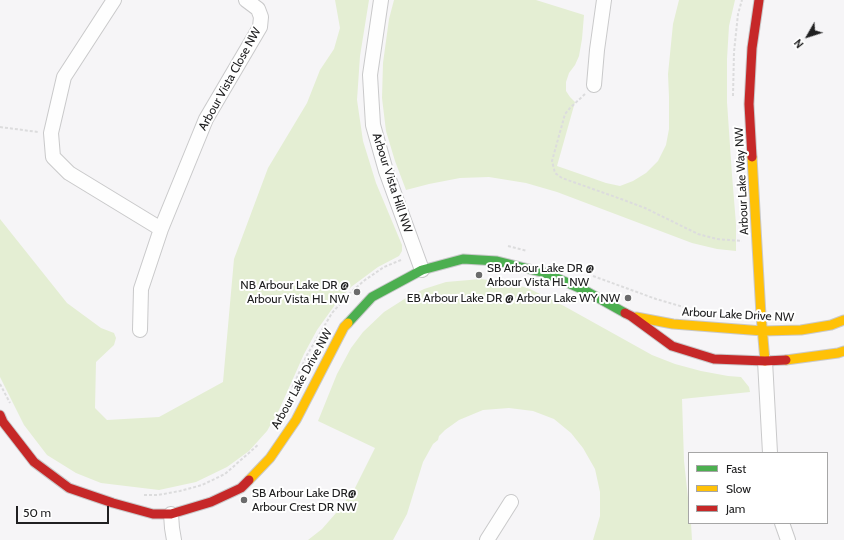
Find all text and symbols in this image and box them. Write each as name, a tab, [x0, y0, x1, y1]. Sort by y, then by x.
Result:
north arrow	[788, 16, 828, 56]
street label: Arbour Vista Close NW	[196, 25, 264, 133]
text: N	[791, 36, 807, 51]
street label: Arbour Lake Way NW	[732, 127, 752, 235]
street label: Arbour Vista Hill NW	[369, 131, 415, 235]
place label: SB Arbour Lake DR @ Arbour Vista HL NW	[487, 261, 594, 289]
marker: SB Arbour Lake DR @ Arbour Vista HL NW	[474, 270, 484, 280]
place label: NB Arbour Lake DR @ Arbour Vista HL NW	[240, 278, 349, 306]
marker: NB Arbour Lake DR @ Arbour Vista HL NW	[352, 287, 362, 297]
place label: EB Arbour Lake DR @ Arbour Lake WY NW	[407, 291, 620, 305]
marker: EB Arbour Lake DR @ Arbour Lake WY NW	[623, 293, 633, 303]
street label: Arbour Lake Drive NW	[682, 305, 794, 325]
street label: Arbour Lake Drive NW	[268, 326, 336, 432]
legend	[688, 452, 828, 524]
text: Fast	[726, 461, 746, 476]
text: Slow	[726, 481, 751, 496]
place label: SB Arbour Lake DR@ Arbour Crest DR NW	[252, 486, 356, 514]
marker: SB Arbour Lake DR@ Arbour Crest DR NW	[239, 495, 249, 505]
scale bar	[18, 498, 111, 524]
text: Jam	[726, 501, 745, 516]
text: 50 m	[23, 505, 51, 520]

